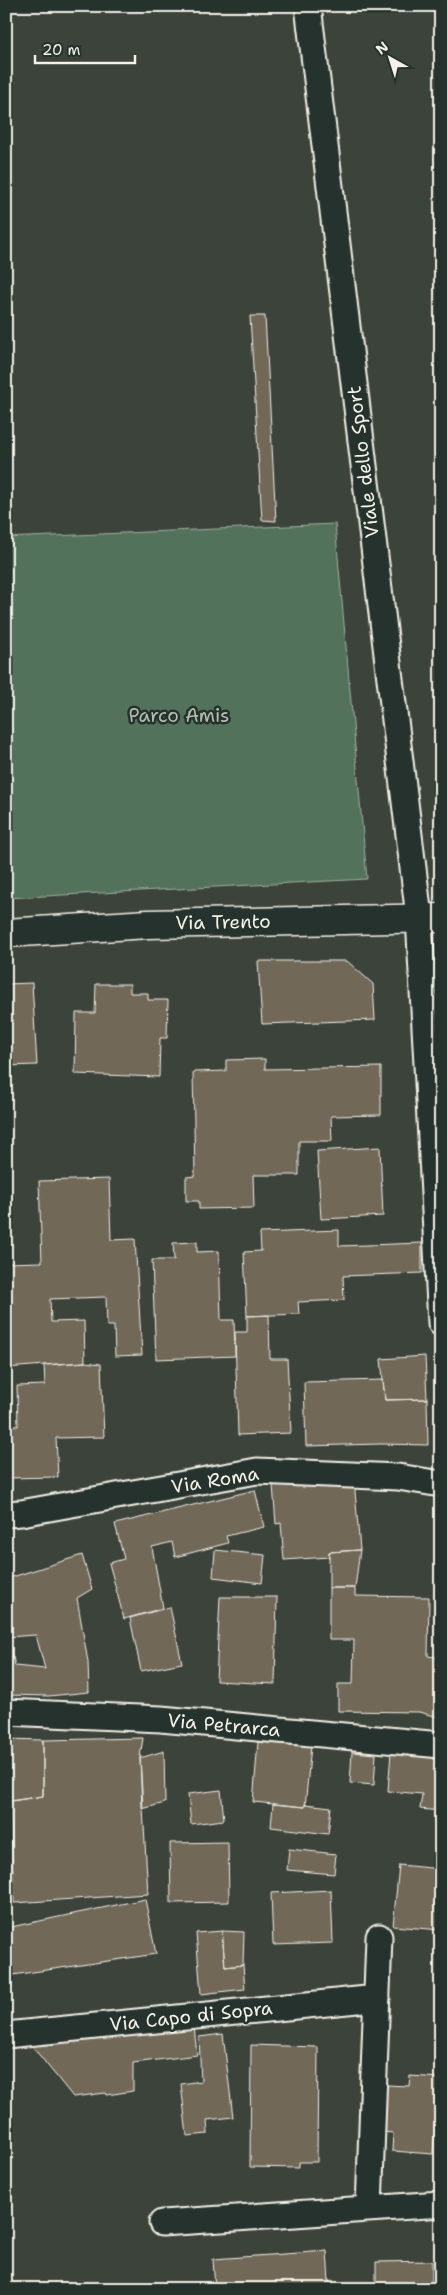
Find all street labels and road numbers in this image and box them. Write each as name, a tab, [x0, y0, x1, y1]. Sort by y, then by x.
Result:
street label: Viale dello Sport	[341, 385, 385, 539]
street label: Via Trento	[175, 909, 271, 935]
street label: Via Roma	[169, 1461, 261, 1499]
street label: Via Petrarca	[166, 1708, 282, 1742]
street label: Via Capo di Sopra	[108, 1995, 274, 2037]

